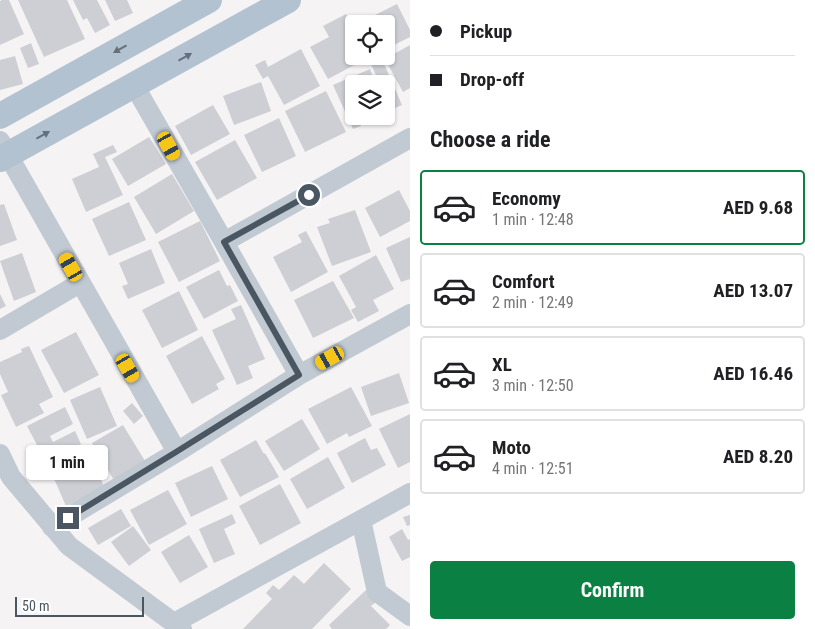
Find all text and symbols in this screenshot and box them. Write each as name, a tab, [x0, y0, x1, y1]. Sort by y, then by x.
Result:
map controls	[345, 15, 395, 125]
button: locate	[345, 15, 395, 65]
text: Pickup	[460, 20, 512, 43]
one-way arrow	[113, 45, 128, 53]
one-way arrow	[178, 52, 191, 61]
text: Drop-off	[460, 68, 524, 91]
button: layers	[345, 75, 395, 125]
text: Choose a ride	[430, 127, 551, 152]
car	[155, 129, 182, 163]
one-way arrow	[36, 131, 49, 140]
route start	[298, 184, 320, 206]
icon: car	[432, 185, 477, 230]
text: Economy	[492, 187, 561, 210]
text: AED 9.68	[723, 196, 793, 219]
text: 1 min · 12:48	[492, 210, 574, 229]
car	[57, 250, 84, 284]
icon: car	[432, 268, 477, 313]
text: Comfort	[492, 270, 555, 293]
text: AED 13.07	[713, 279, 793, 302]
text: 2 min · 12:49	[492, 293, 574, 312]
car	[313, 344, 346, 372]
car	[114, 351, 141, 385]
icon: car	[432, 351, 477, 396]
text: XL	[492, 353, 512, 376]
text: AED 16.46	[713, 362, 793, 385]
text: 3 min · 12:50	[492, 376, 574, 395]
icon: car	[432, 434, 477, 479]
text: Moto	[492, 436, 531, 459]
text: AED 8.20	[723, 445, 793, 468]
callout: 1 min	[27, 446, 109, 480]
text: 1 min	[49, 453, 85, 472]
text: 4 min · 12:51	[492, 459, 574, 478]
route end	[57, 507, 79, 529]
button: Confirm	[430, 561, 795, 619]
scale bar	[15, 594, 144, 617]
text: 50 m	[22, 598, 50, 614]

